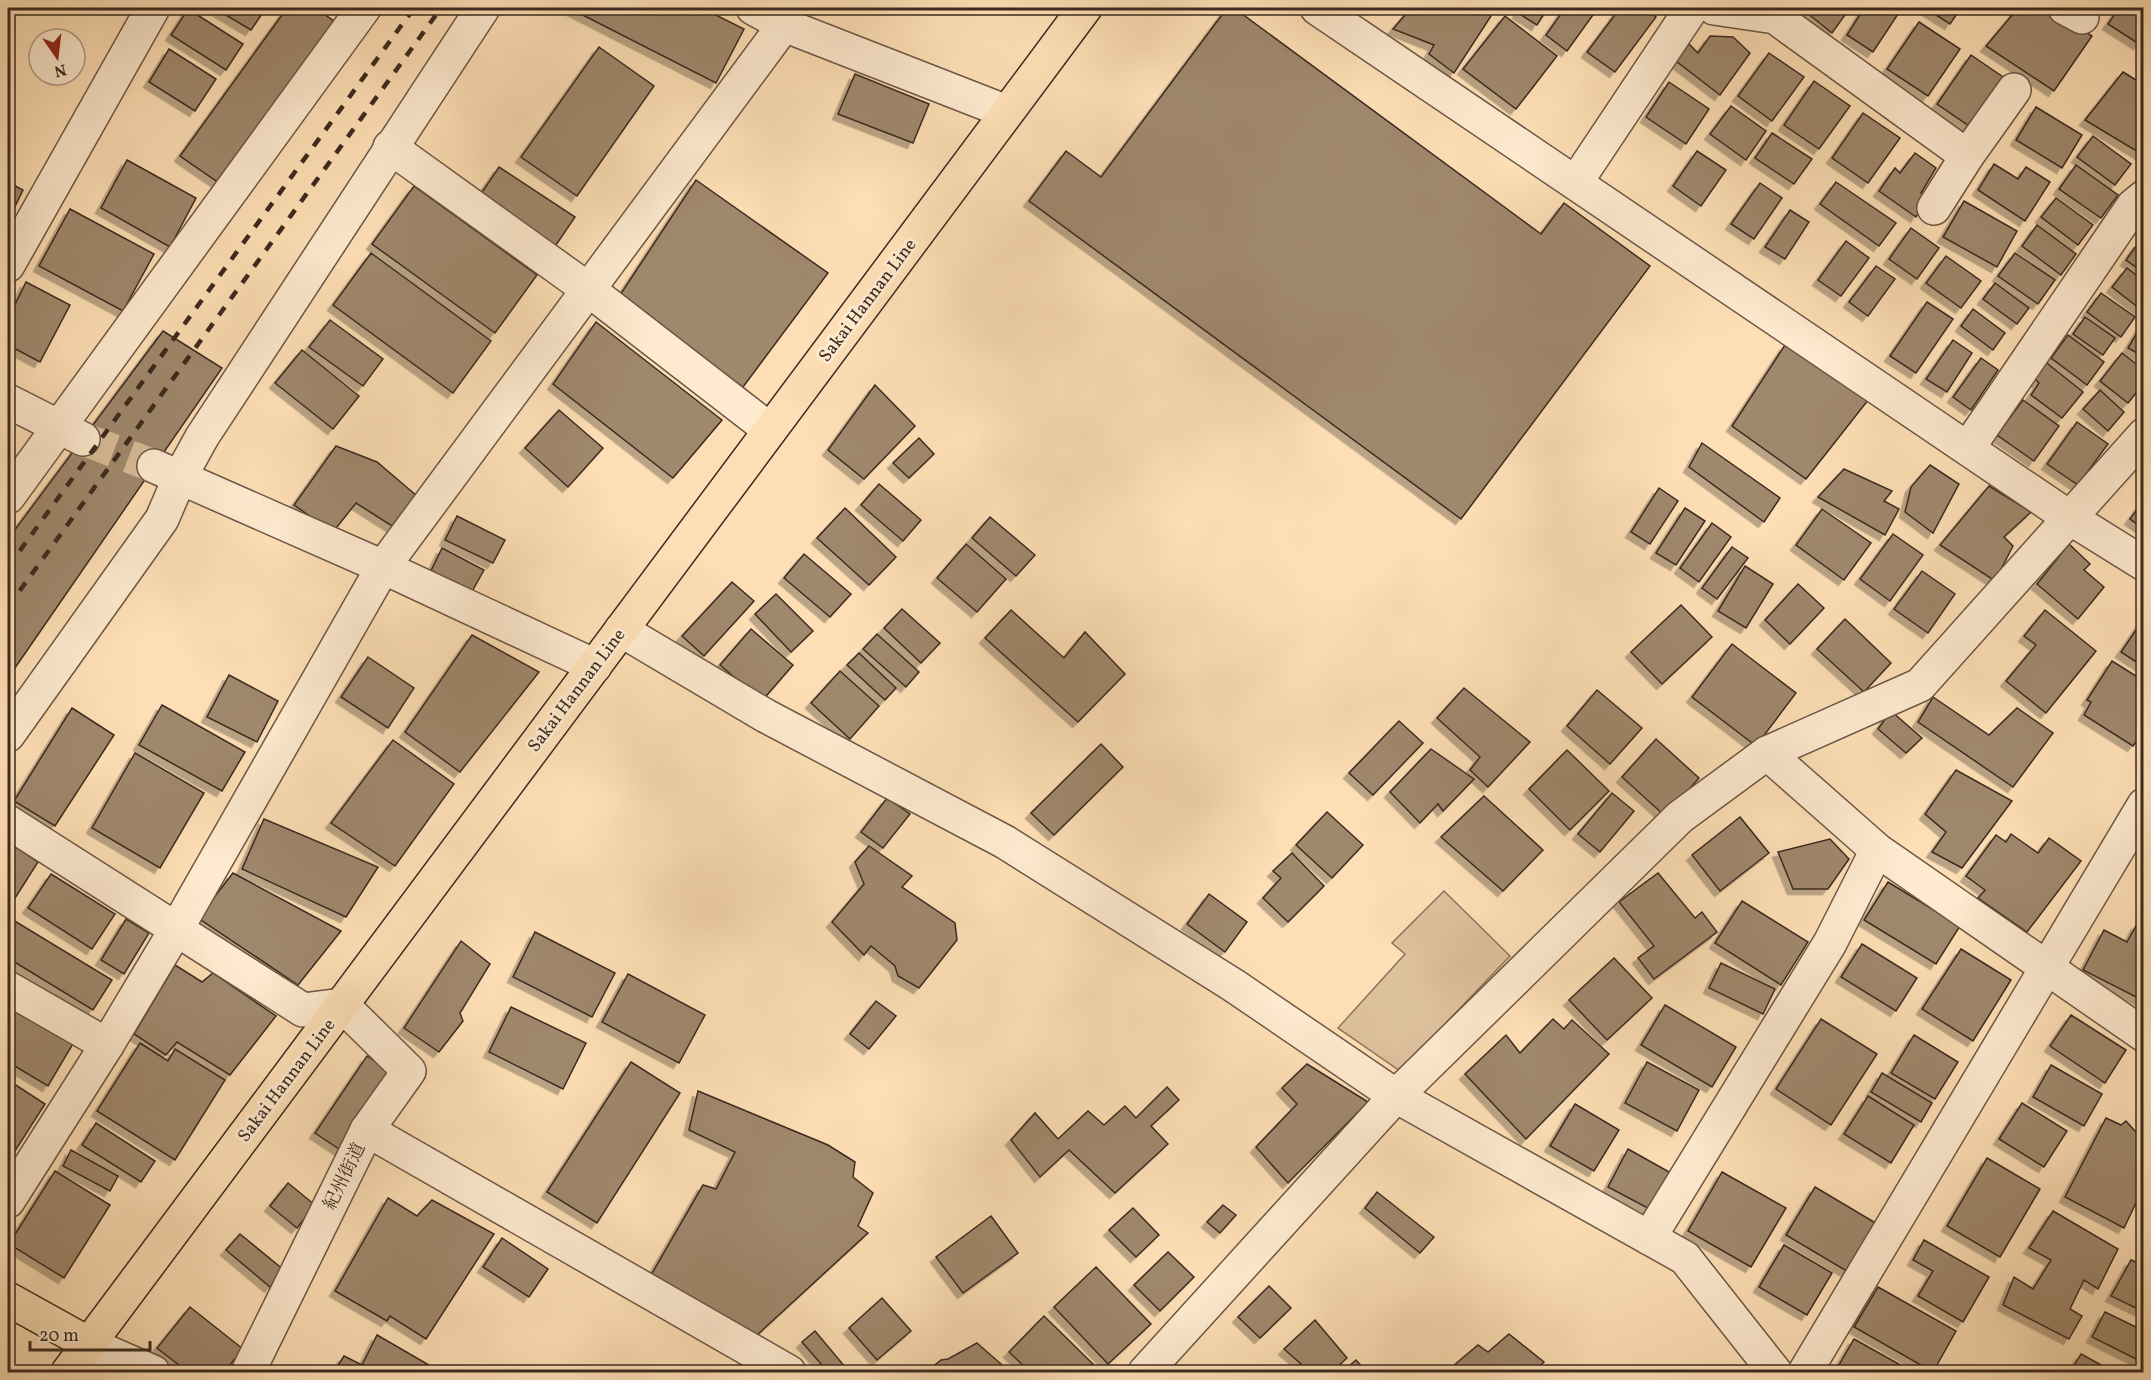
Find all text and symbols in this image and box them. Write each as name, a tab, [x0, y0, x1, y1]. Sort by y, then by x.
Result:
north arrow	[27, 27, 87, 87]
text: N	[51, 58, 68, 82]
street label: Sakai Hannan Line	[813, 234, 923, 368]
street label: Sakai Hannan Line	[522, 624, 632, 758]
street label: Sakai Hannan Line	[232, 1014, 342, 1148]
street label: 紀州街道	[318, 1139, 372, 1214]
scale bar	[30, 1314, 150, 1352]
text: 20 m	[39, 1324, 79, 1349]

